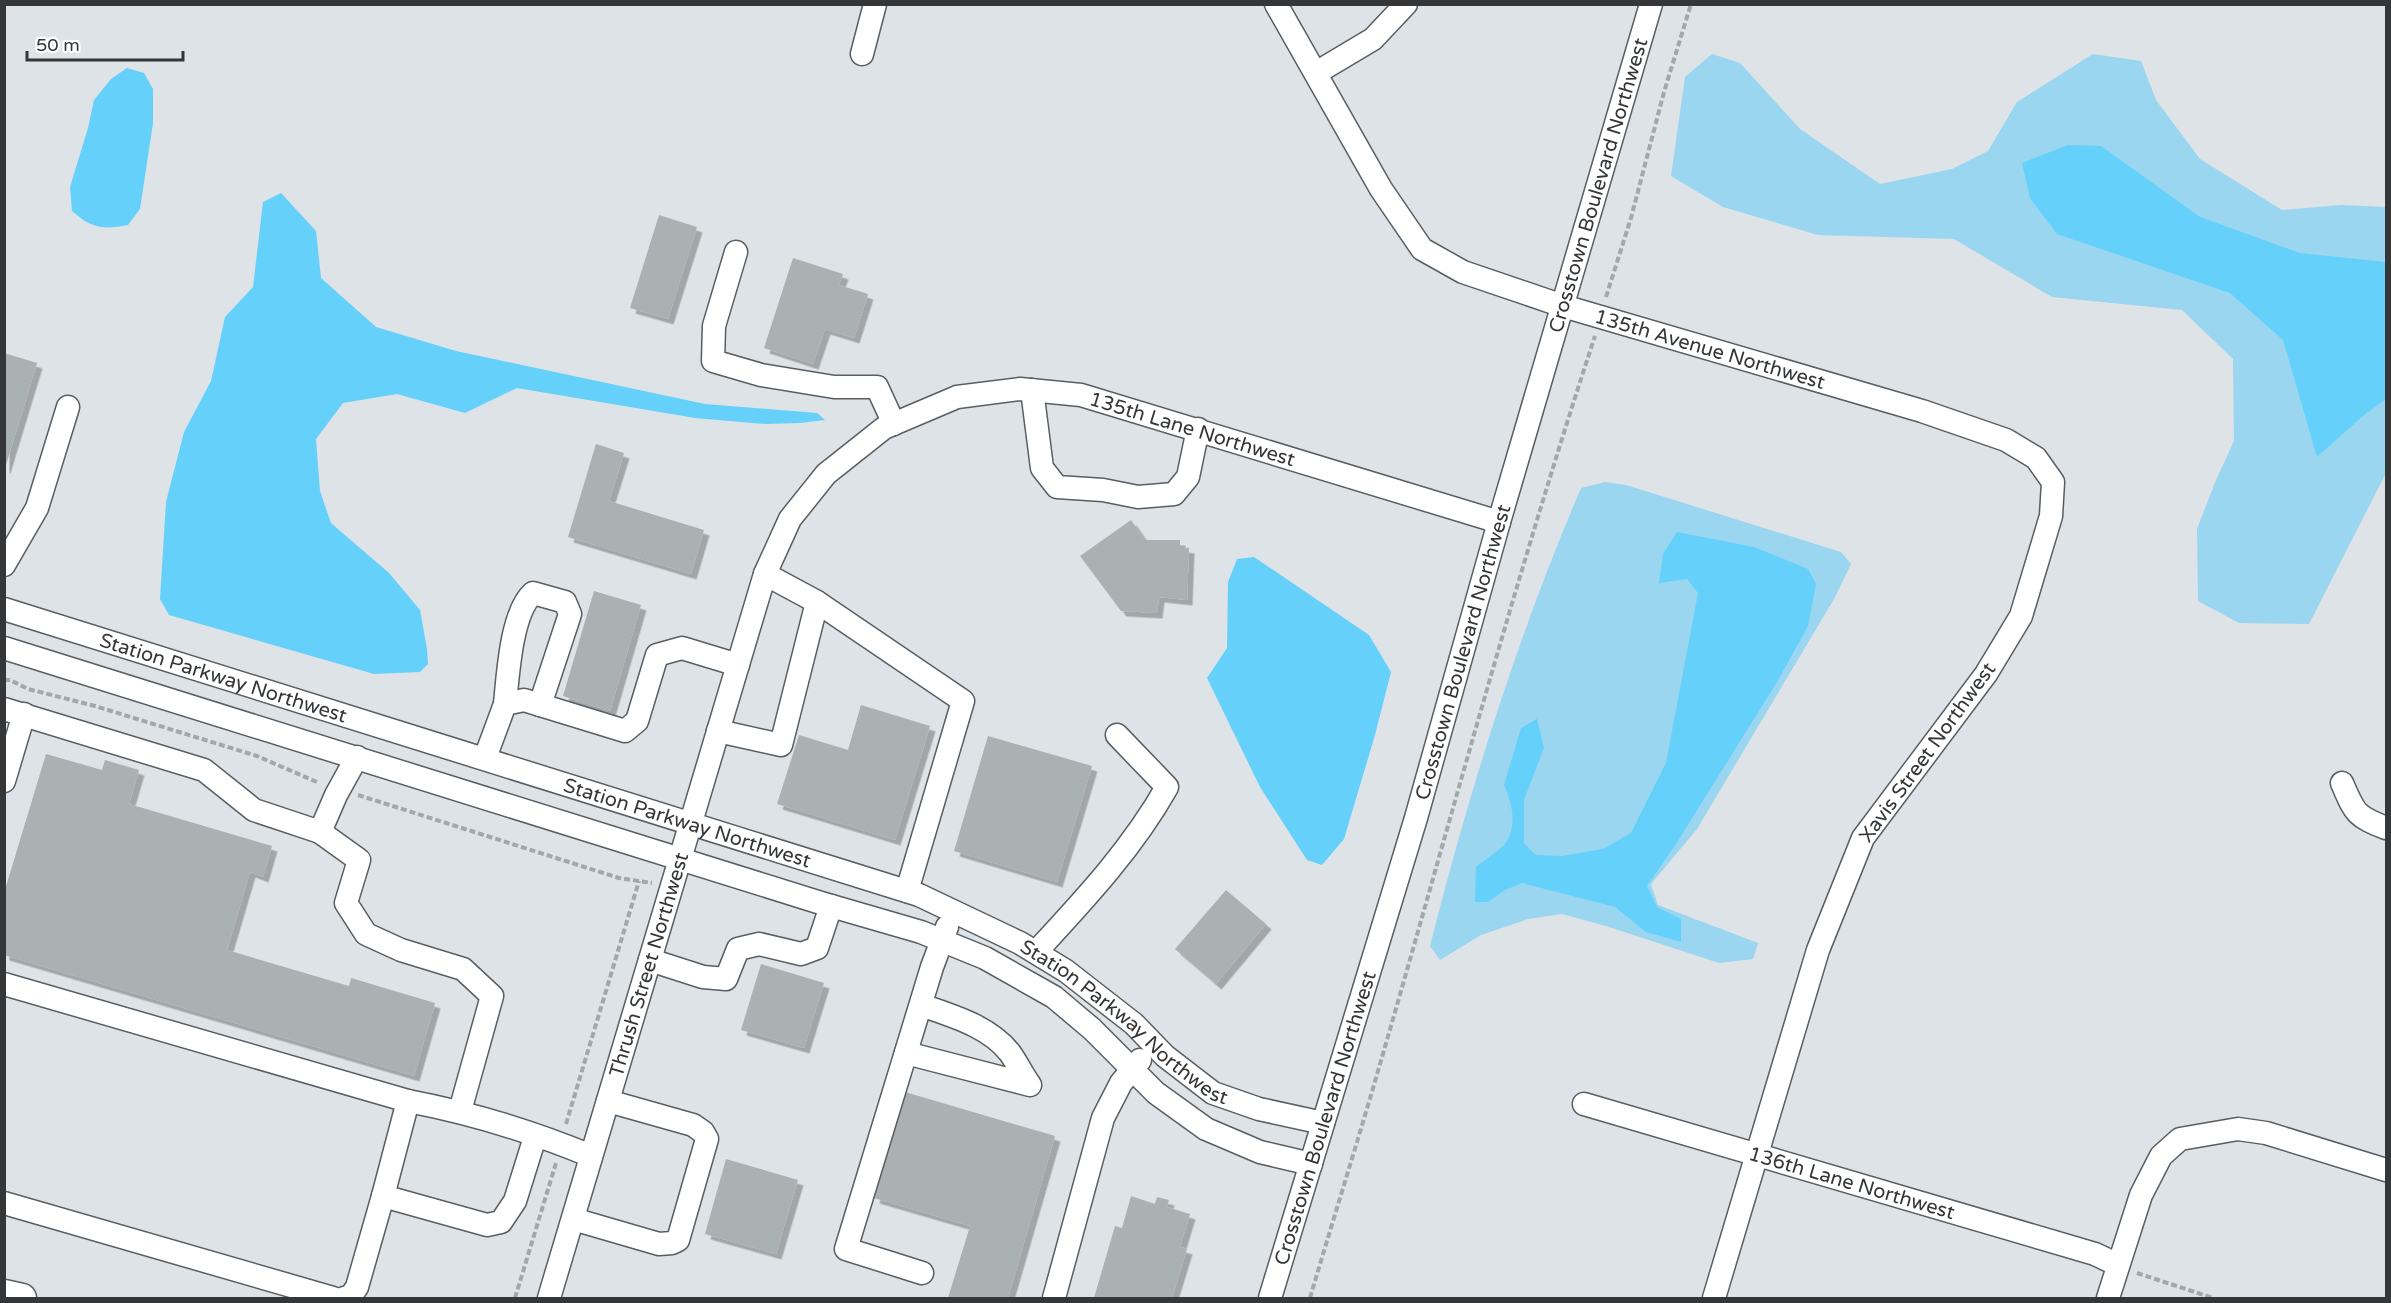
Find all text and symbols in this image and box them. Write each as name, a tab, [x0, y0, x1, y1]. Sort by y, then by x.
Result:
scale bar	[27, 24, 183, 62]
text: 50 m	[36, 34, 80, 56]
street label: Crosstown Boulevard Northwest	[1544, 35, 1653, 336]
street label: 135th Avenue Northwest	[1591, 305, 1828, 395]
street label: 135th Lane Northwest	[1086, 387, 1298, 472]
street label: Crosstown Boulevard Northwest	[1411, 501, 1517, 803]
street label: Station Parkway Northwest	[97, 629, 350, 729]
street label: Xavis Street Northwest	[1854, 658, 2001, 847]
street label: Station Parkway Northwest	[561, 774, 814, 874]
street label: Thrush Street Northwest	[605, 849, 694, 1080]
street label: Station Parkway Northwest	[1016, 935, 1231, 1110]
street label: Crosstown Boulevard Northwest	[1270, 968, 1382, 1268]
street label: 136th Lane Northwest	[1746, 1142, 1958, 1225]

